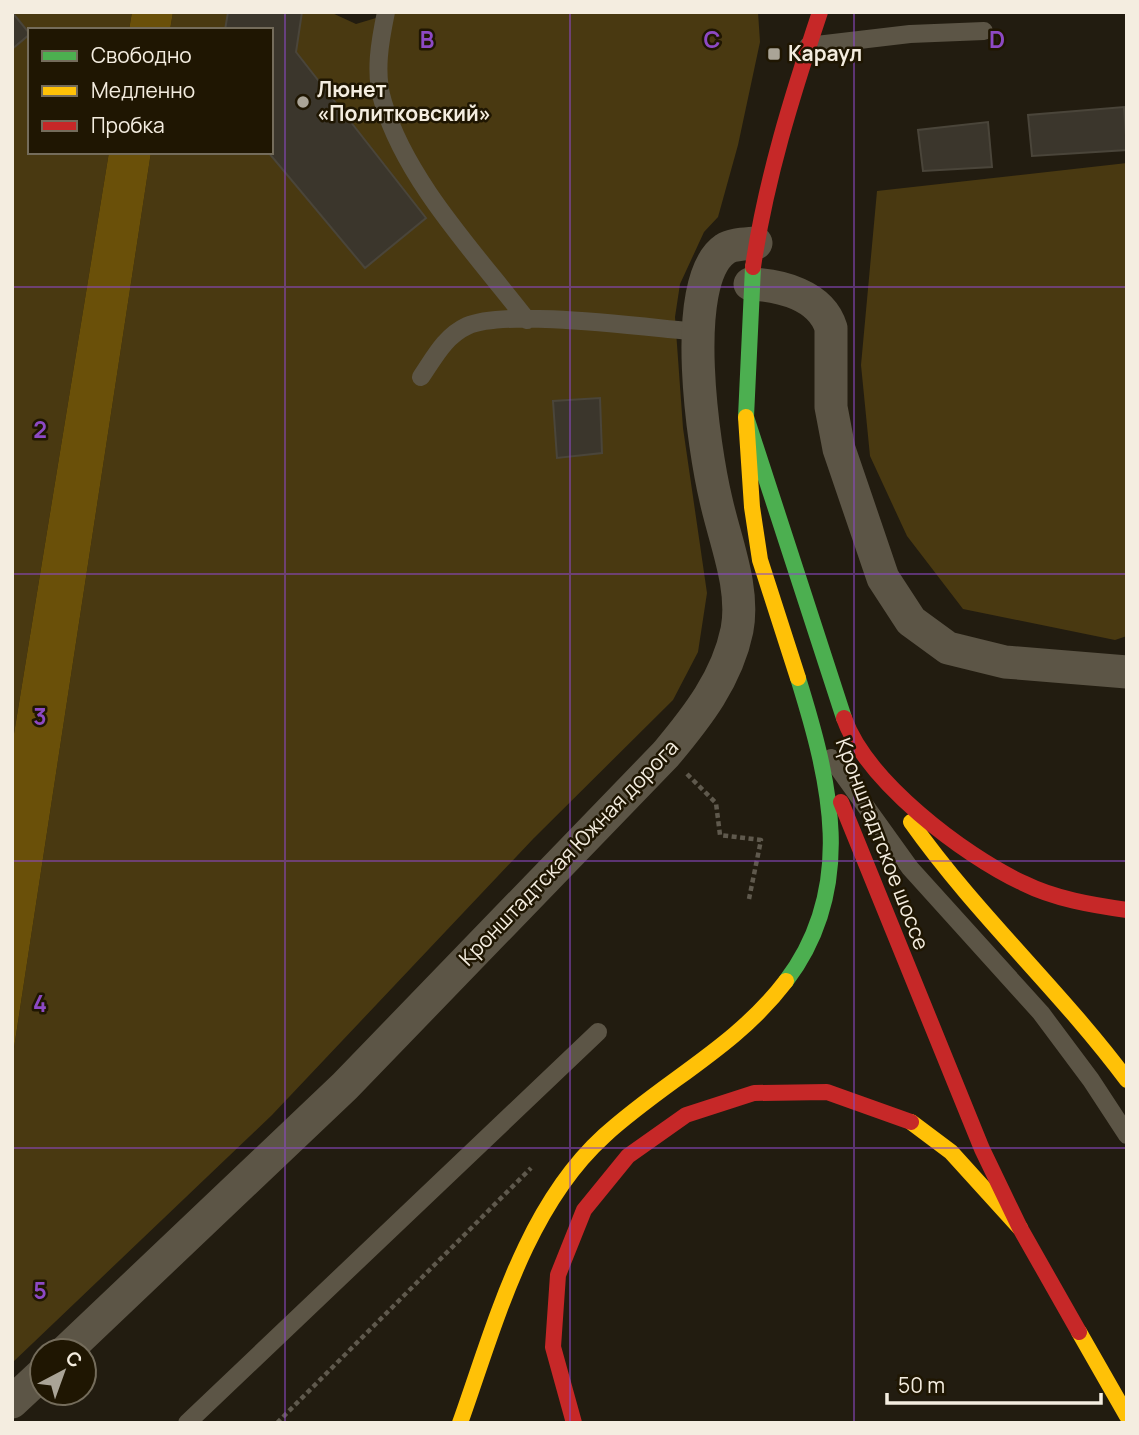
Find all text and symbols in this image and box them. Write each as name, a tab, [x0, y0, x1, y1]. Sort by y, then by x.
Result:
text: B	[420, 23, 434, 55]
text: C	[704, 23, 721, 55]
text: D	[989, 23, 1005, 55]
legend	[28, 28, 273, 154]
place label: Караул	[788, 39, 862, 67]
text: Свободно	[91, 41, 192, 69]
marker: Караул	[766, 46, 782, 62]
place label: Люнет «Политковский»	[317, 75, 491, 127]
text: Медленно	[91, 76, 195, 104]
marker: Люнет «Политковский»	[295, 94, 311, 110]
text: Пробка	[91, 111, 165, 139]
text: 2	[33, 413, 47, 445]
text: 3	[33, 700, 47, 732]
street label: Кронштадтская Южная дорога	[453, 733, 684, 971]
street label: Кронштадтское шоссе	[830, 734, 936, 954]
text: 4	[33, 987, 47, 1019]
text: 5	[33, 1274, 47, 1306]
north arrow	[28, 1337, 98, 1407]
text: С	[60, 1345, 88, 1374]
scale bar	[887, 1362, 1100, 1406]
text: 50 m	[898, 1371, 945, 1399]

